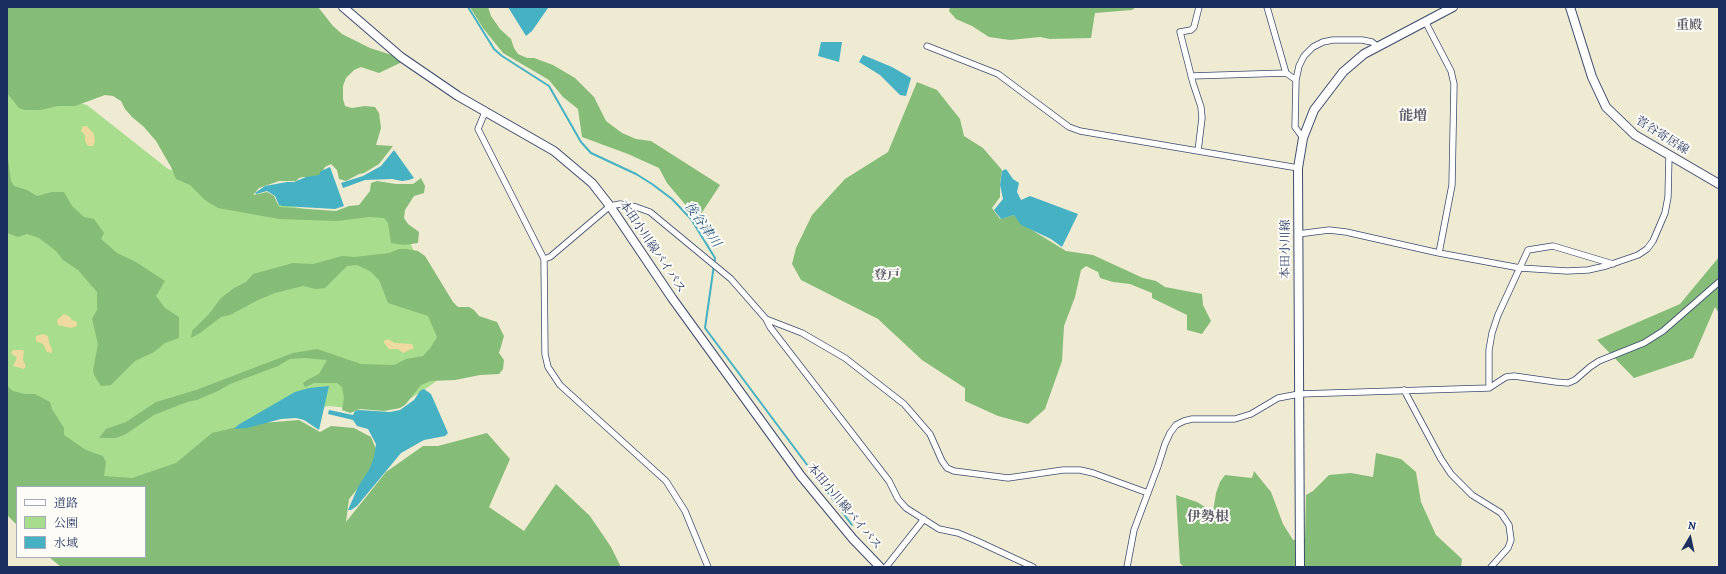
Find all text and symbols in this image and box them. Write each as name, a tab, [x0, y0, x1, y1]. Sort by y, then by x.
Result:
district label: 重殿	[1676, 18, 1702, 34]
district label: 能増	[1399, 109, 1427, 125]
street label: 菅谷寄居線	[1633, 114, 1691, 158]
street label: 本田小川線バイパス	[616, 198, 688, 296]
water label: 後谷津川	[680, 199, 724, 251]
street label: 本田小川線	[1279, 219, 1293, 279]
district label: 登戸	[874, 268, 900, 284]
street label: 本田小川線バイパス	[804, 461, 884, 553]
legend	[16, 486, 146, 558]
text: 道路	[54, 495, 78, 511]
district label: 伊勢根	[1187, 510, 1229, 526]
text: 公園	[54, 515, 78, 531]
north arrow	[1670, 518, 1710, 558]
text: N	[1687, 518, 1697, 534]
text: 水域	[54, 535, 78, 551]

